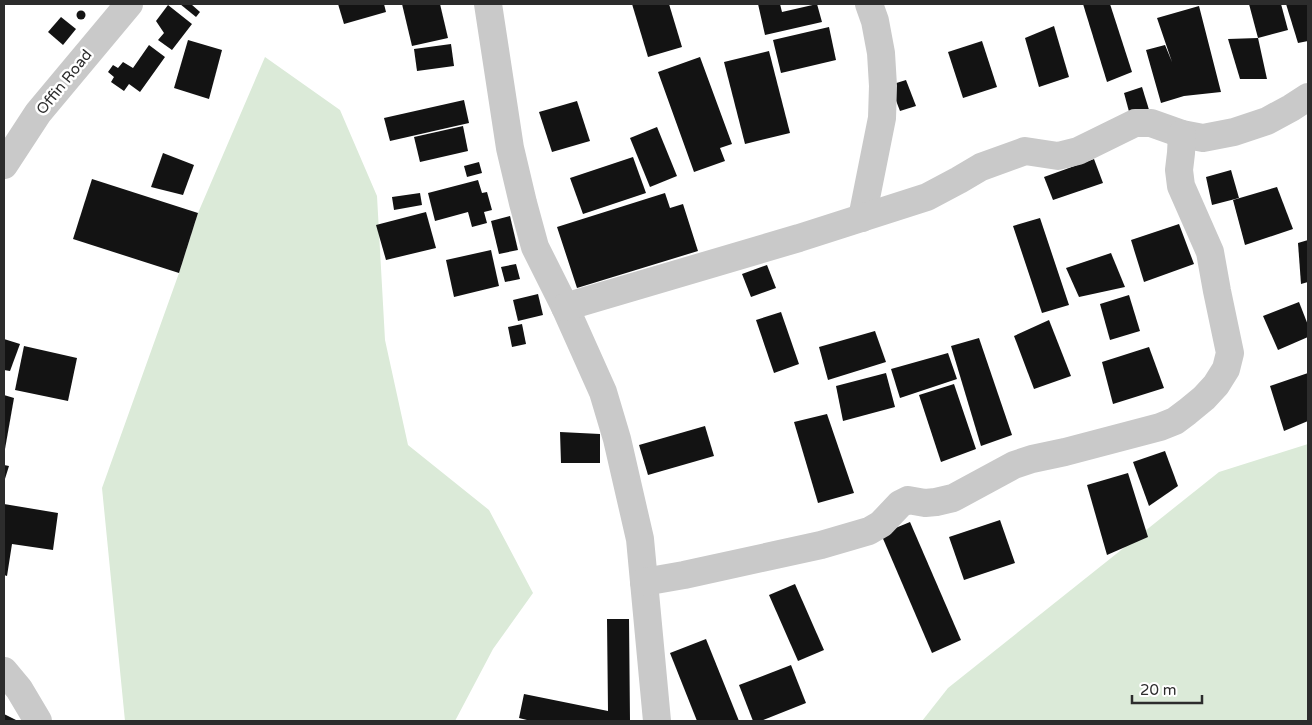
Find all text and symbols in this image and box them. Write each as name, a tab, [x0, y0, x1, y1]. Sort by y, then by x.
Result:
street label: Offin Road	[32, 46, 96, 118]
scale bar	[1132, 672, 1202, 704]
text: 20 m	[1140, 681, 1177, 699]

